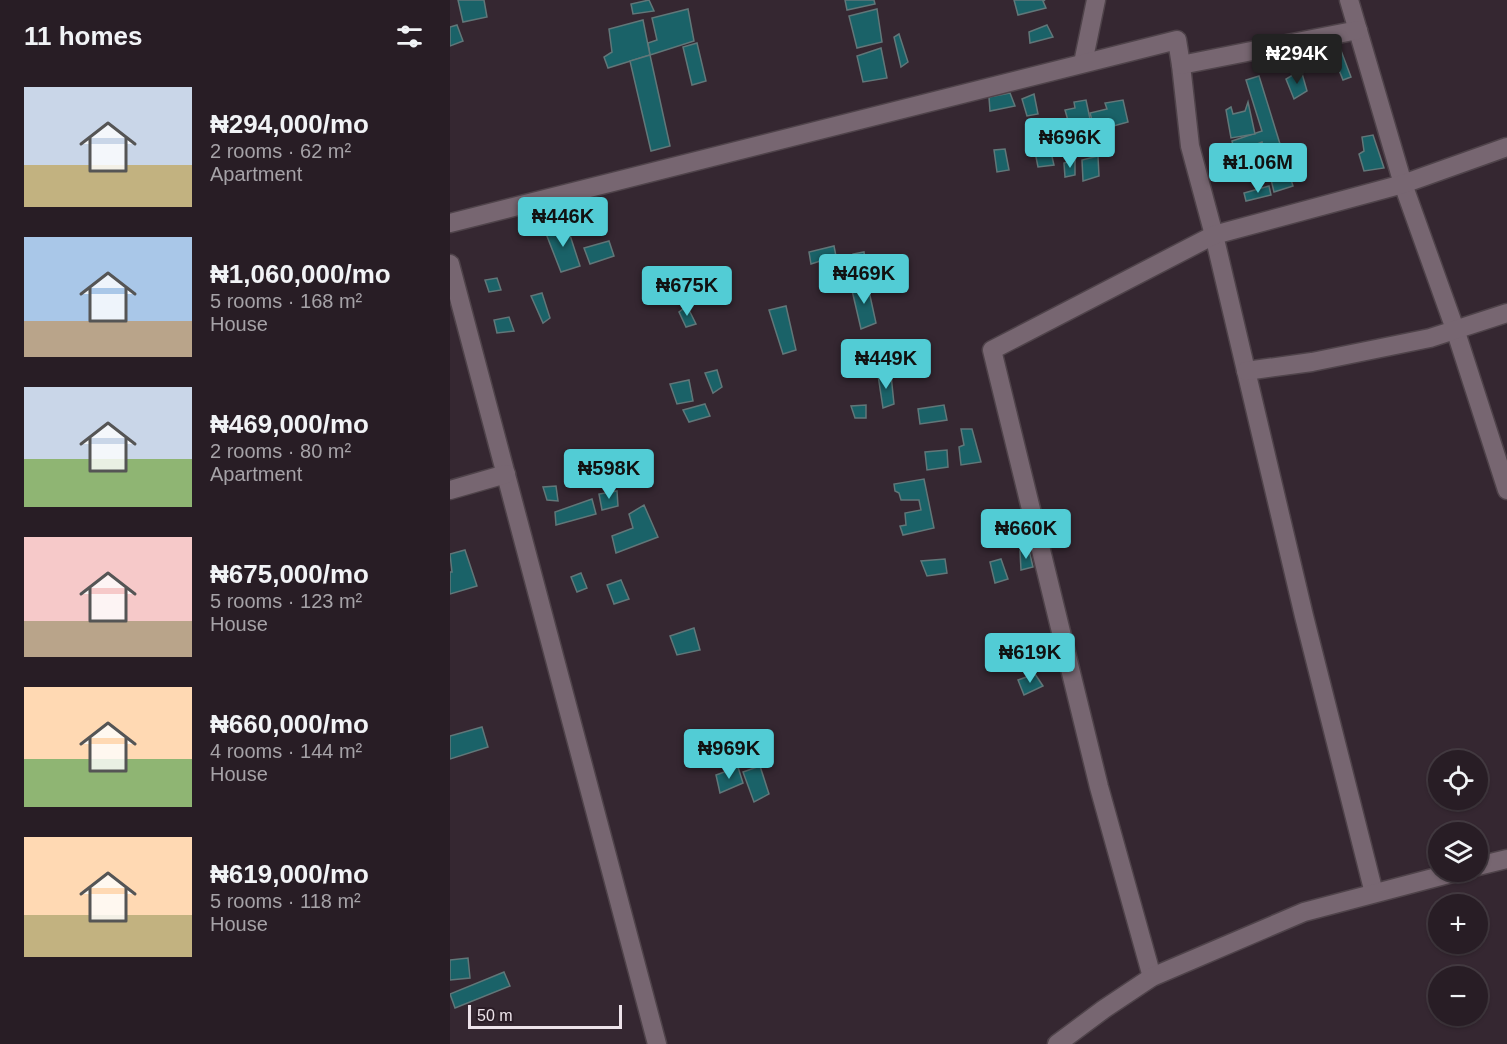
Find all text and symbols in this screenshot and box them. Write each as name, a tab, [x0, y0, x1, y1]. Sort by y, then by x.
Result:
icon: filters	[393, 20, 426, 53]
text: 11 homes	[24, 21, 143, 51]
pin: ₦294K	[1255, 34, 1339, 85]
text: ₦294K	[1266, 42, 1328, 64]
text: ₦294,000/mo	[210, 109, 369, 139]
icon: home	[72, 111, 144, 183]
pin: ₦696K	[1028, 118, 1112, 169]
text: ₦696K	[1039, 126, 1101, 148]
text: 2 rooms · 62 m²	[210, 140, 351, 162]
pin: ₦1.06M	[1209, 143, 1307, 194]
text: ₦1.06M	[1223, 151, 1293, 173]
text: Apartment	[210, 163, 302, 185]
pin: ₦446K	[521, 197, 605, 248]
text: ₦446K	[532, 205, 594, 227]
pin: ₦469K	[822, 254, 906, 305]
text: ₦1,060,000/mo	[210, 259, 391, 289]
icon: home	[72, 261, 144, 333]
text: ₦469K	[833, 262, 895, 284]
pin: ₦675K	[645, 266, 729, 317]
text: ₦675K	[656, 274, 718, 296]
text: 5 rooms · 168 m²	[210, 290, 362, 312]
text: House	[210, 313, 268, 335]
pin: ₦449K	[844, 339, 928, 390]
text: ₦449K	[855, 347, 917, 369]
text: ₦469,000/mo	[210, 409, 369, 439]
icon: home	[72, 411, 144, 483]
text: 2 rooms · 80 m²	[210, 440, 351, 462]
pin: ₦598K	[567, 449, 651, 500]
text: ₦598K	[578, 457, 640, 479]
text: Apartment	[210, 463, 302, 485]
pin: ₦660K	[984, 509, 1068, 560]
text: ₦660K	[995, 517, 1057, 539]
text: ₦675,000/mo	[210, 559, 369, 589]
icon: home	[72, 561, 144, 633]
text: 5 rooms · 123 m²	[210, 590, 362, 612]
text: House	[210, 613, 268, 635]
pin: ₦619K	[988, 633, 1072, 684]
text: ₦619K	[999, 641, 1061, 663]
text: ₦660,000/mo	[210, 709, 369, 739]
icon: home	[72, 711, 144, 783]
pin: ₦969K	[687, 729, 771, 780]
text: ₦969K	[698, 737, 760, 759]
text: 4 rooms · 144 m²	[210, 740, 362, 762]
map controls	[1428, 750, 1488, 1026]
button: locate	[1428, 750, 1488, 810]
text: House	[210, 763, 268, 785]
button: layers	[1428, 822, 1488, 882]
text: ₦619,000/mo	[210, 859, 369, 889]
icon: home	[72, 861, 144, 933]
text: 5 rooms · 118 m²	[210, 890, 361, 912]
button: +	[1428, 894, 1488, 954]
text: House	[210, 913, 268, 935]
button: −	[1428, 966, 1488, 1026]
scale bar	[468, 1002, 622, 1030]
text: 50 m	[477, 1007, 513, 1024]

